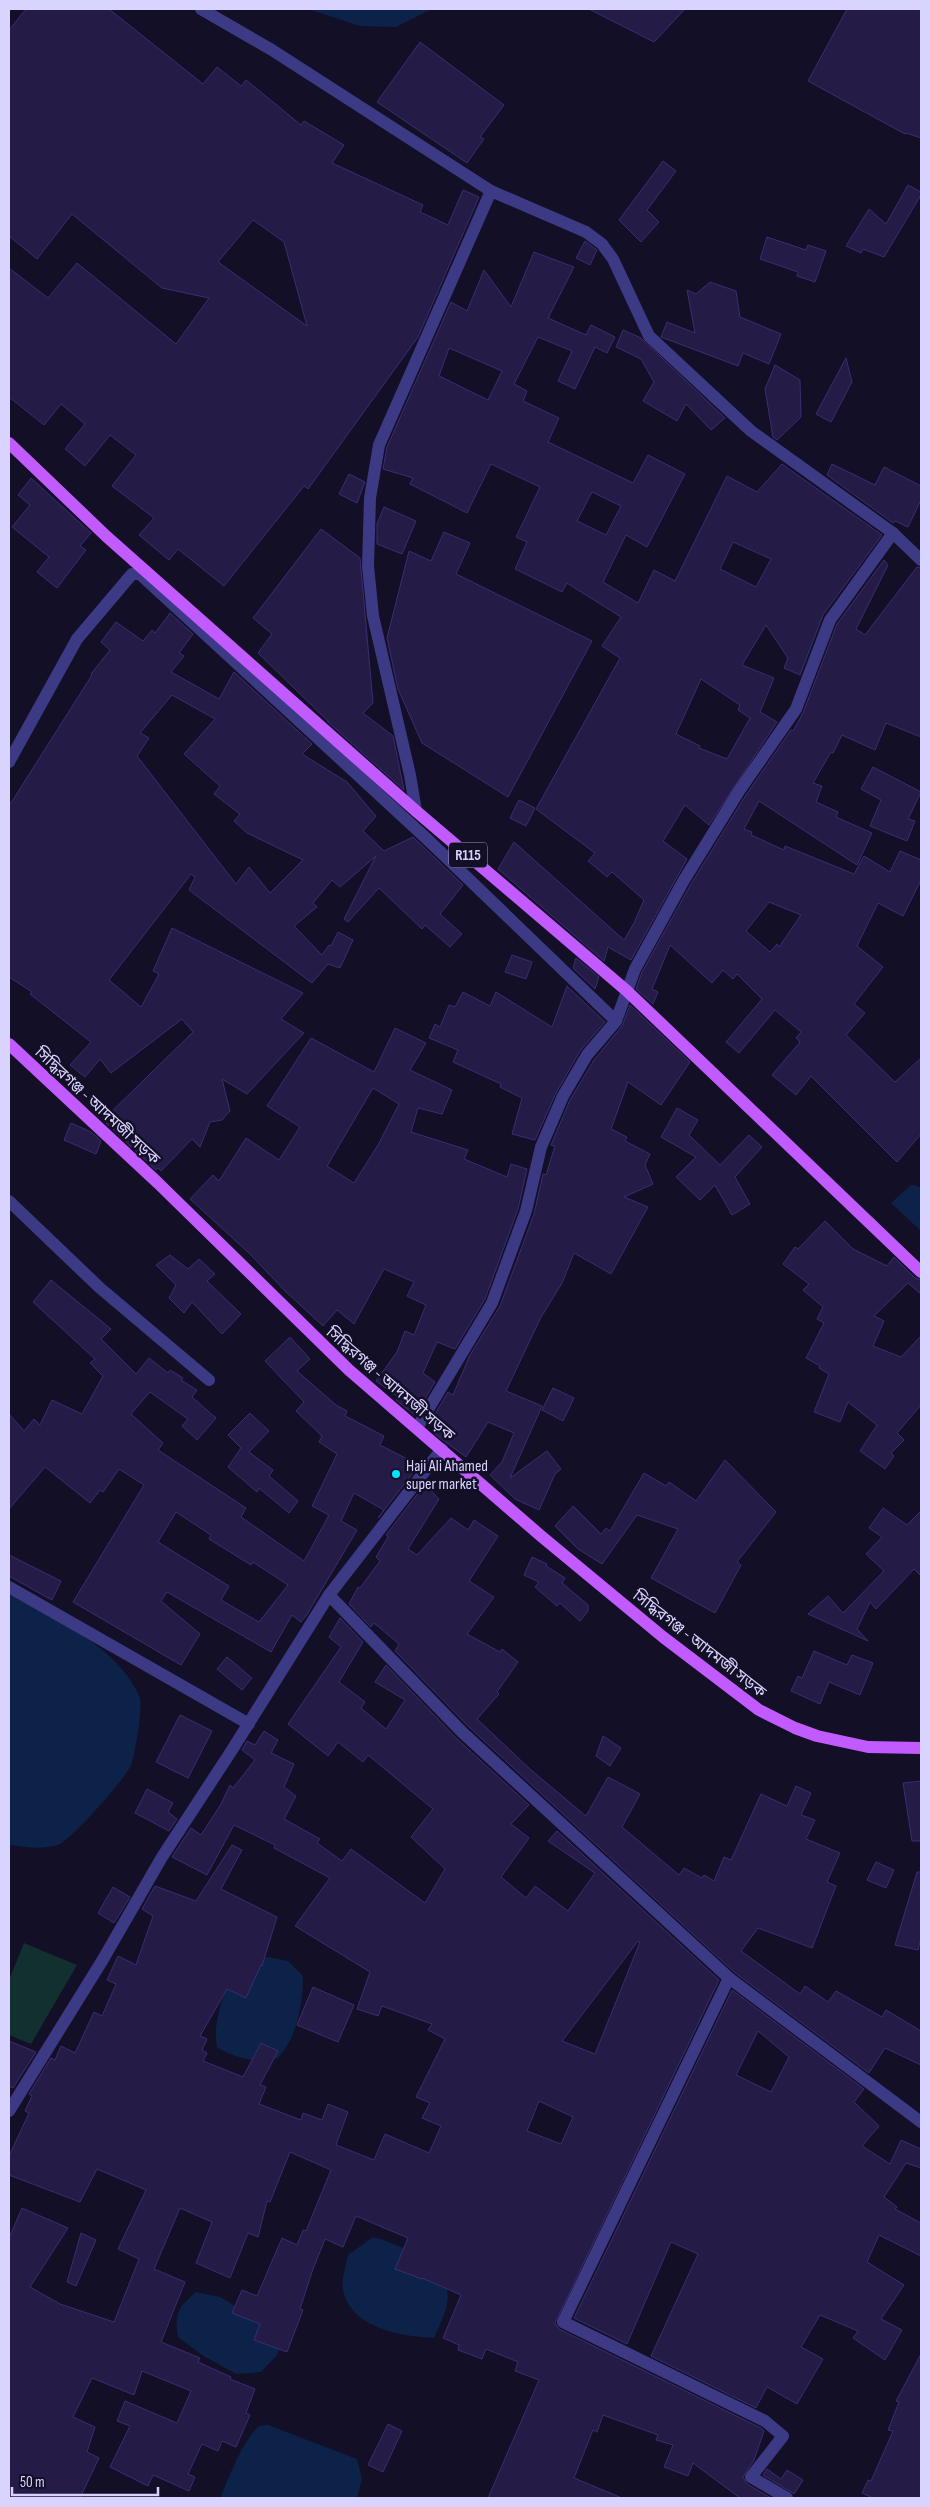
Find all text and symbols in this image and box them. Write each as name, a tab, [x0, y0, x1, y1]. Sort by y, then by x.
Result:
road number: R115	[449, 842, 487, 868]
street label: সিদ্ধিরগঞ্জ - আদমজী সড়ক	[30, 1042, 165, 1170]
street label: সিদ্ধিরগঞ্জ - আদমজী সড়ক	[321, 1322, 460, 1446]
place label: Haji Ali Ahamed super market	[406, 1457, 488, 1494]
marker: Haji Ali Ahamed super market	[390, 1468, 402, 1480]
street label: সিদ্ধিরগঞ্জ - আদমজী সড়ক	[628, 1585, 771, 1703]
scale bar	[12, 2464, 159, 2496]
text: 50 m	[20, 2473, 45, 2492]

